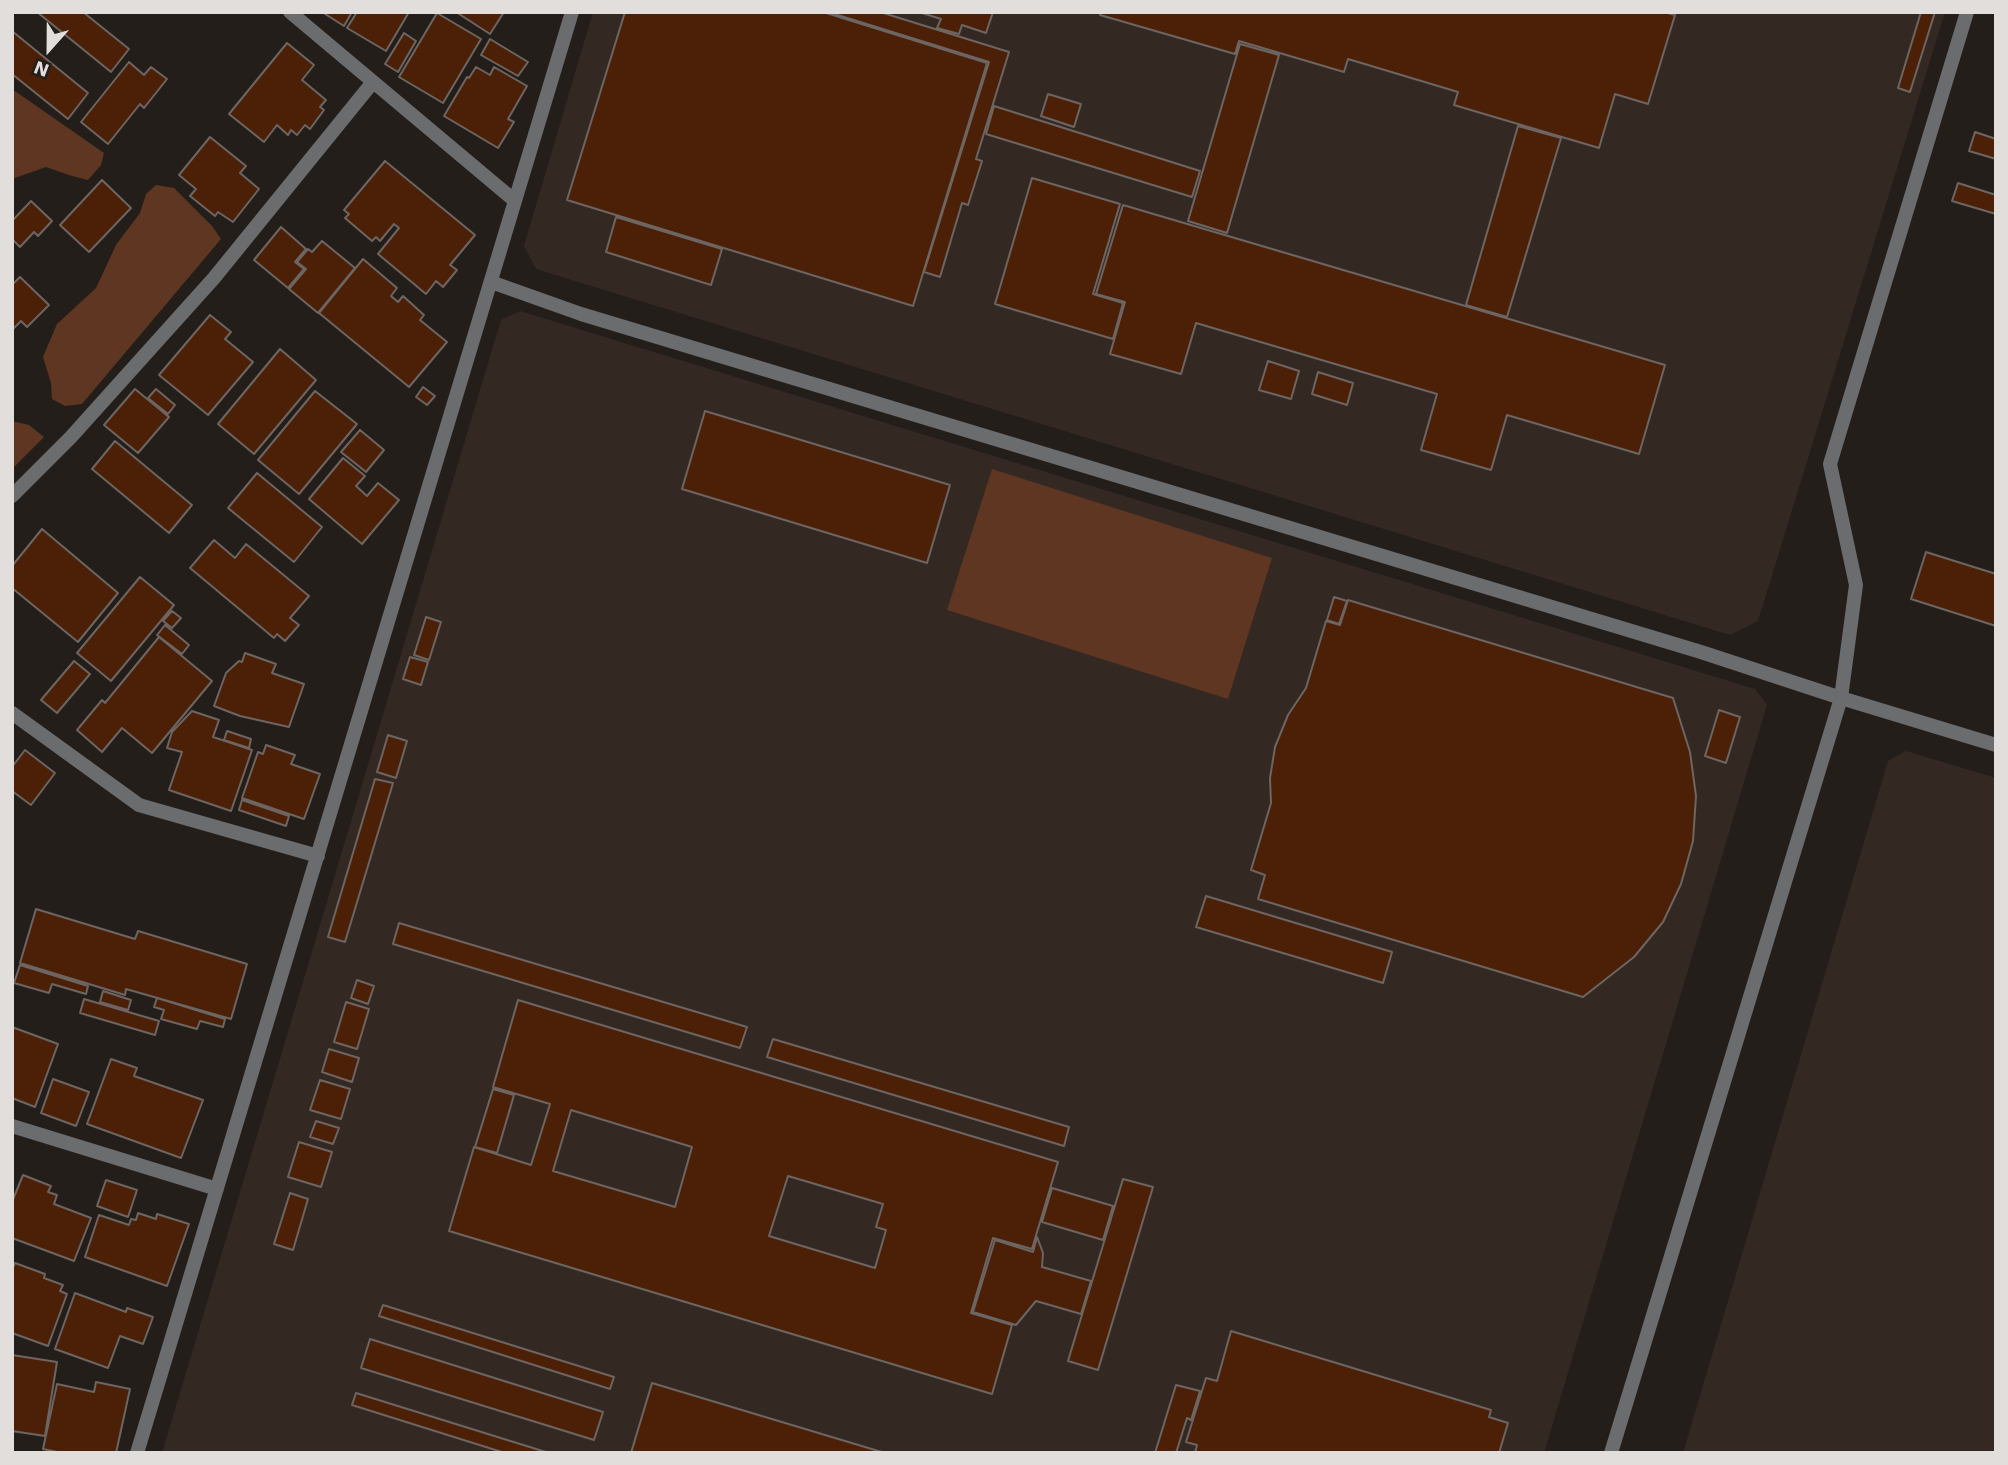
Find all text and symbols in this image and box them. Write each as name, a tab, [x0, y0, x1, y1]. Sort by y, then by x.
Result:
north arrow	[14, 14, 84, 84]
text: N	[31, 56, 52, 82]

